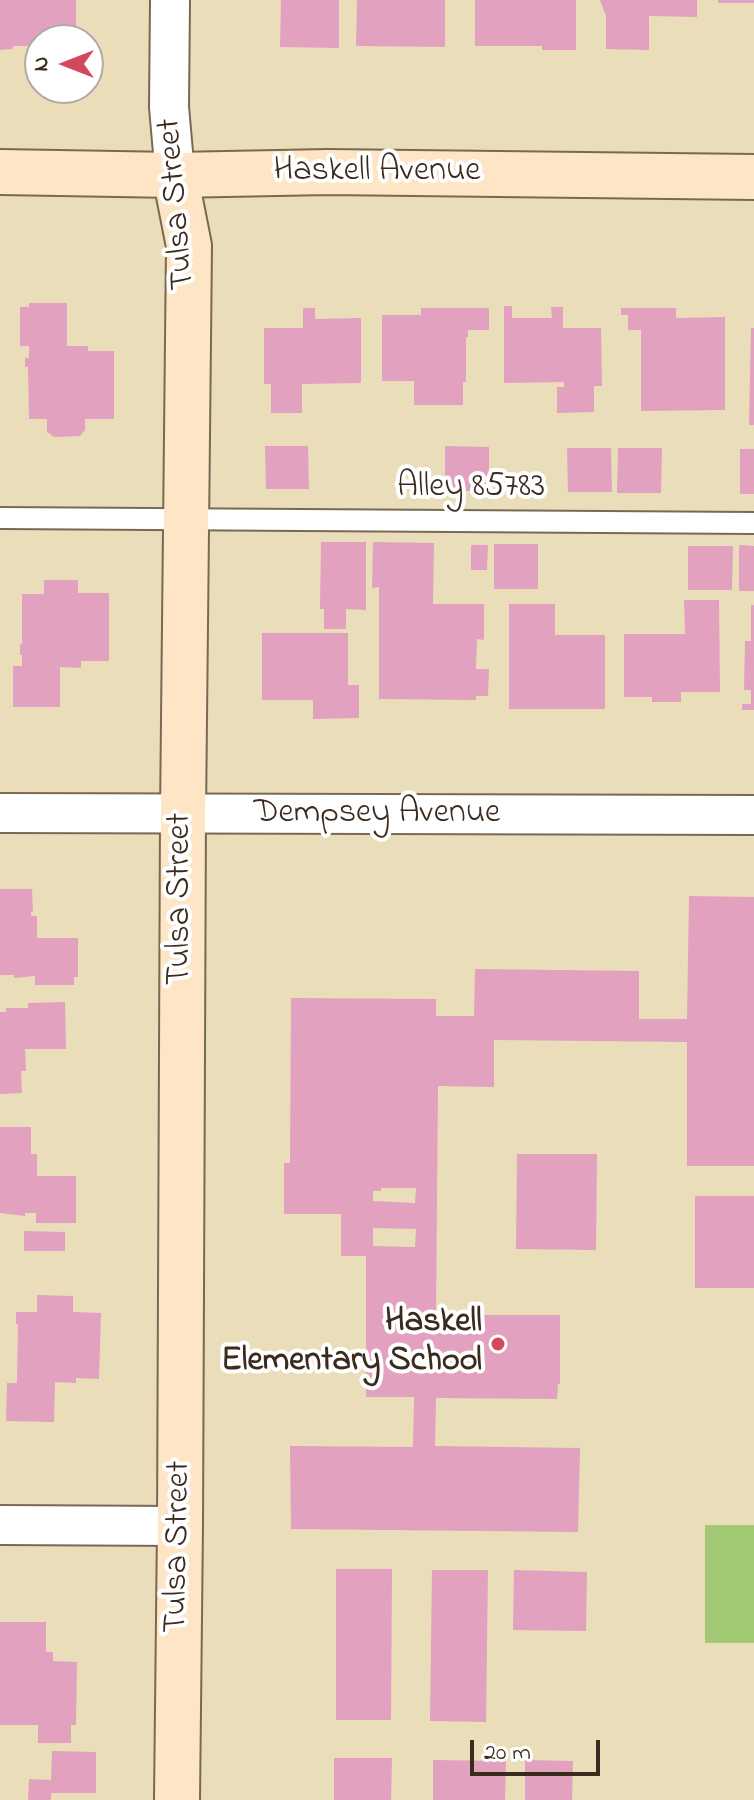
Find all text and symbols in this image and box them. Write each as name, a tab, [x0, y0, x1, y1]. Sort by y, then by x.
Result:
north arrow	[24, 24, 104, 104]
text: N	[26, 57, 58, 71]
street label: Tulsa Street	[151, 116, 207, 292]
street label: Haskell Avenue	[273, 153, 481, 193]
street label: Alley 85783	[397, 469, 545, 509]
street label: Dempsey Avenue	[254, 795, 500, 835]
street label: Tulsa Street	[162, 813, 202, 985]
place label: Haskell Elementary School	[221, 1304, 482, 1384]
marker: Haskell Elementary School	[489, 1335, 507, 1353]
street label: Tulsa Street	[158, 1460, 202, 1634]
scale bar	[474, 1724, 604, 1774]
text: 20 m	[484, 1736, 531, 1771]

